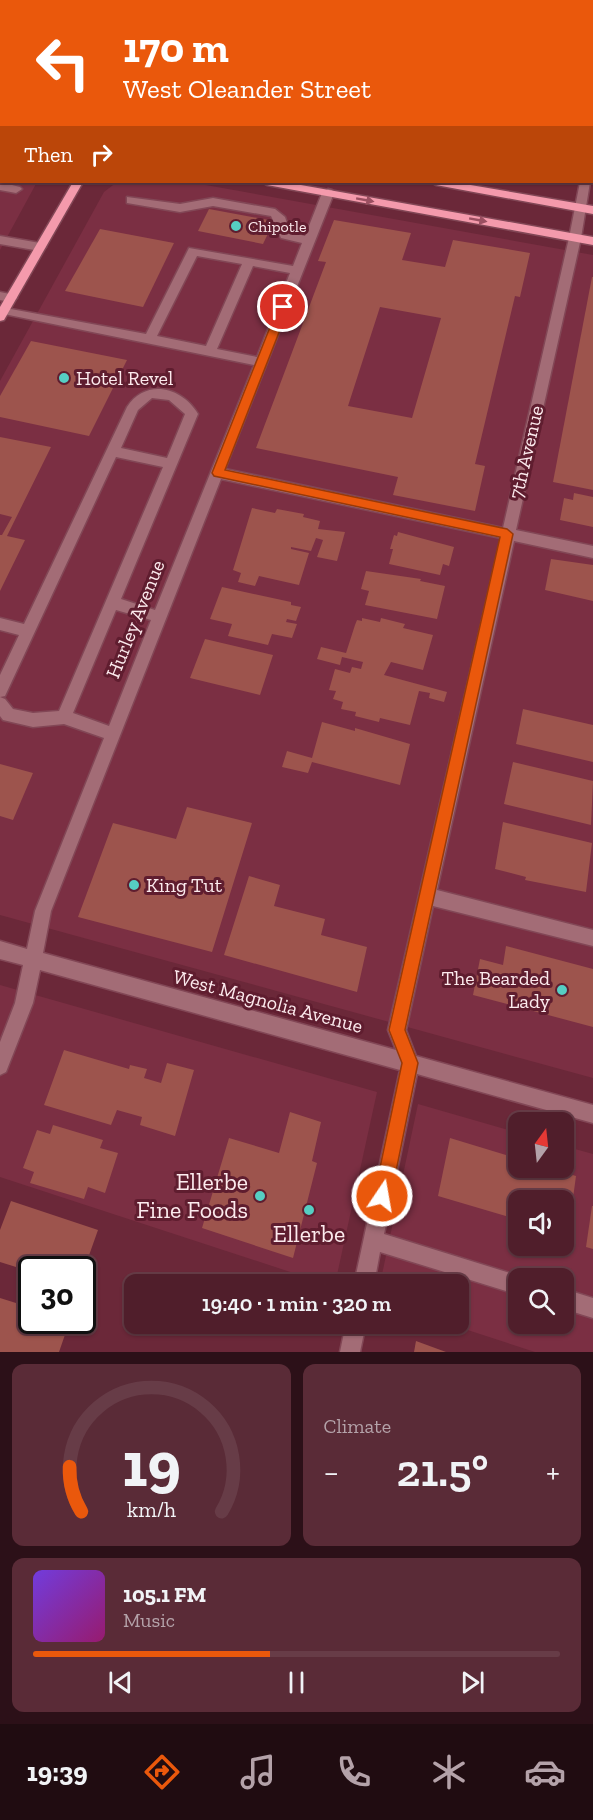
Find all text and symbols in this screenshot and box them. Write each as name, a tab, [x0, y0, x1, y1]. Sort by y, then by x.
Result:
text: 170 m	[123, 22, 229, 73]
icon: left	[24, 24, 102, 102]
text: West Oleander Street	[123, 73, 371, 105]
icon: right	[85, 138, 118, 171]
text: Then	[24, 141, 73, 168]
one-way arrow	[356, 195, 375, 204]
one-way arrow	[469, 216, 488, 225]
place label: Chipotle	[248, 217, 307, 236]
marker: Chipotle	[229, 219, 243, 233]
pin	[257, 281, 308, 332]
icon: arrive	[266, 290, 299, 323]
place label: Hotel Revel	[76, 366, 173, 390]
marker: Hotel Revel	[57, 371, 71, 385]
street label: 7th Avenue	[504, 403, 548, 501]
street label: Hurley Avenue	[100, 556, 170, 682]
place label: King Tut	[146, 873, 223, 897]
marker: King Tut	[127, 878, 141, 892]
street label: West Magnolia Avenue	[170, 964, 366, 1038]
place label: The Bearded Lady	[442, 966, 551, 1013]
marker: The Bearded Lady	[555, 983, 569, 997]
north arrow	[508, 1112, 574, 1178]
map controls	[508, 1112, 574, 1334]
position arrow	[350, 1164, 414, 1228]
place label: Ellerbe Fine Foods	[136, 1167, 248, 1224]
marker: Ellerbe Fine Foods	[253, 1189, 267, 1203]
button: sound	[508, 1190, 574, 1256]
marker: Ellerbe	[302, 1203, 316, 1217]
place label: Ellerbe	[273, 1219, 345, 1248]
speed limit sign: 30	[18, 1256, 96, 1334]
button: search	[508, 1268, 574, 1334]
text: 19:40 · 1 min · 320 m	[202, 1290, 391, 1317]
text: Climate	[324, 1414, 391, 1438]
text: 19	[122, 1427, 181, 1502]
text: 21.5°	[397, 1444, 488, 1498]
text: −	[324, 1452, 339, 1491]
text: +	[546, 1452, 560, 1491]
text: km/h	[127, 1497, 176, 1522]
text: 105.1 FM	[123, 1581, 206, 1608]
text: Music	[123, 1608, 175, 1632]
icon: previous	[104, 1666, 137, 1699]
icon: pause	[280, 1666, 313, 1699]
icon: next	[456, 1666, 489, 1699]
icon: directions	[141, 1751, 183, 1793]
icon: music	[237, 1751, 279, 1793]
icon: phone	[333, 1751, 375, 1793]
icon: climate	[428, 1751, 470, 1793]
icon: car	[524, 1751, 566, 1793]
text: 19:39	[27, 1756, 88, 1788]

